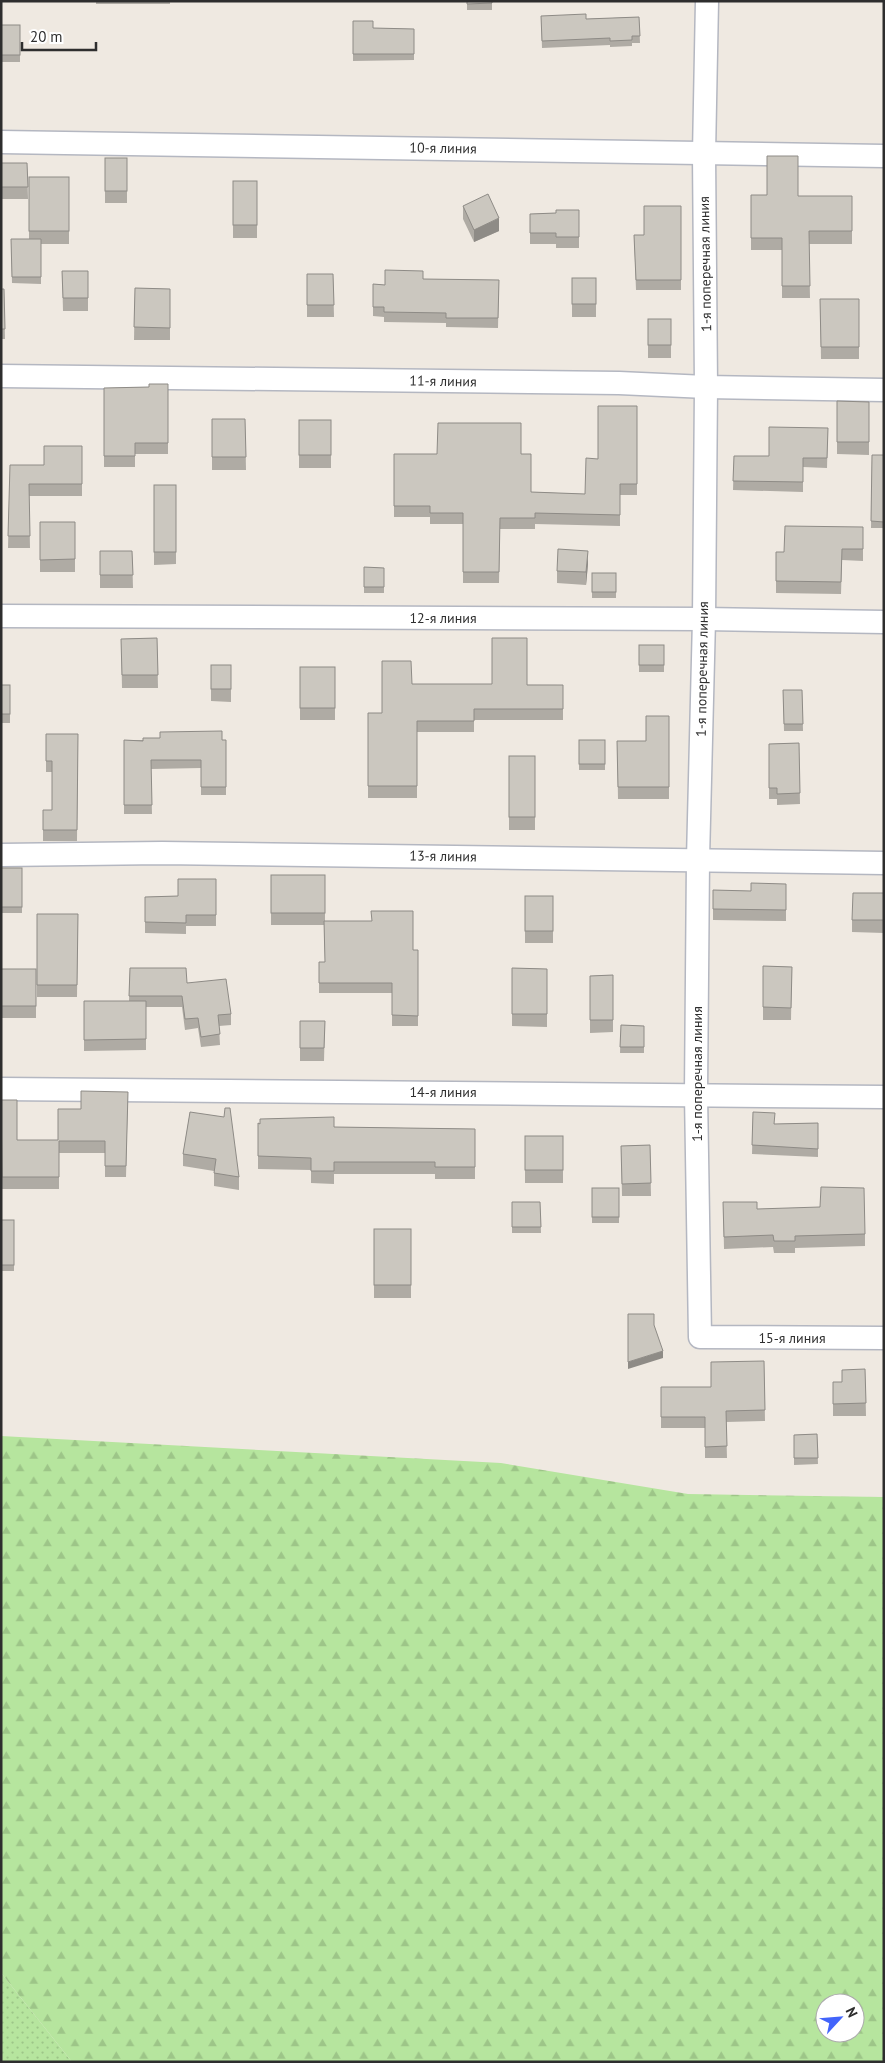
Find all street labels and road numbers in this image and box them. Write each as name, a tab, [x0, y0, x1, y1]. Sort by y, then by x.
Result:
street label: 10-я линия	[409, 138, 477, 158]
street label: 1-я поперечная линия	[695, 196, 715, 332]
street label: 11-я линия	[409, 371, 477, 391]
street label: 1-я поперечная линия	[692, 601, 712, 737]
street label: 12-я линия	[409, 609, 477, 627]
street label: 13-я линия	[409, 846, 477, 866]
street label: 1-я поперечная линия	[688, 1006, 706, 1142]
street label: 14-я линия	[409, 1083, 477, 1101]
street label: 15-я линия	[758, 1329, 826, 1347]

